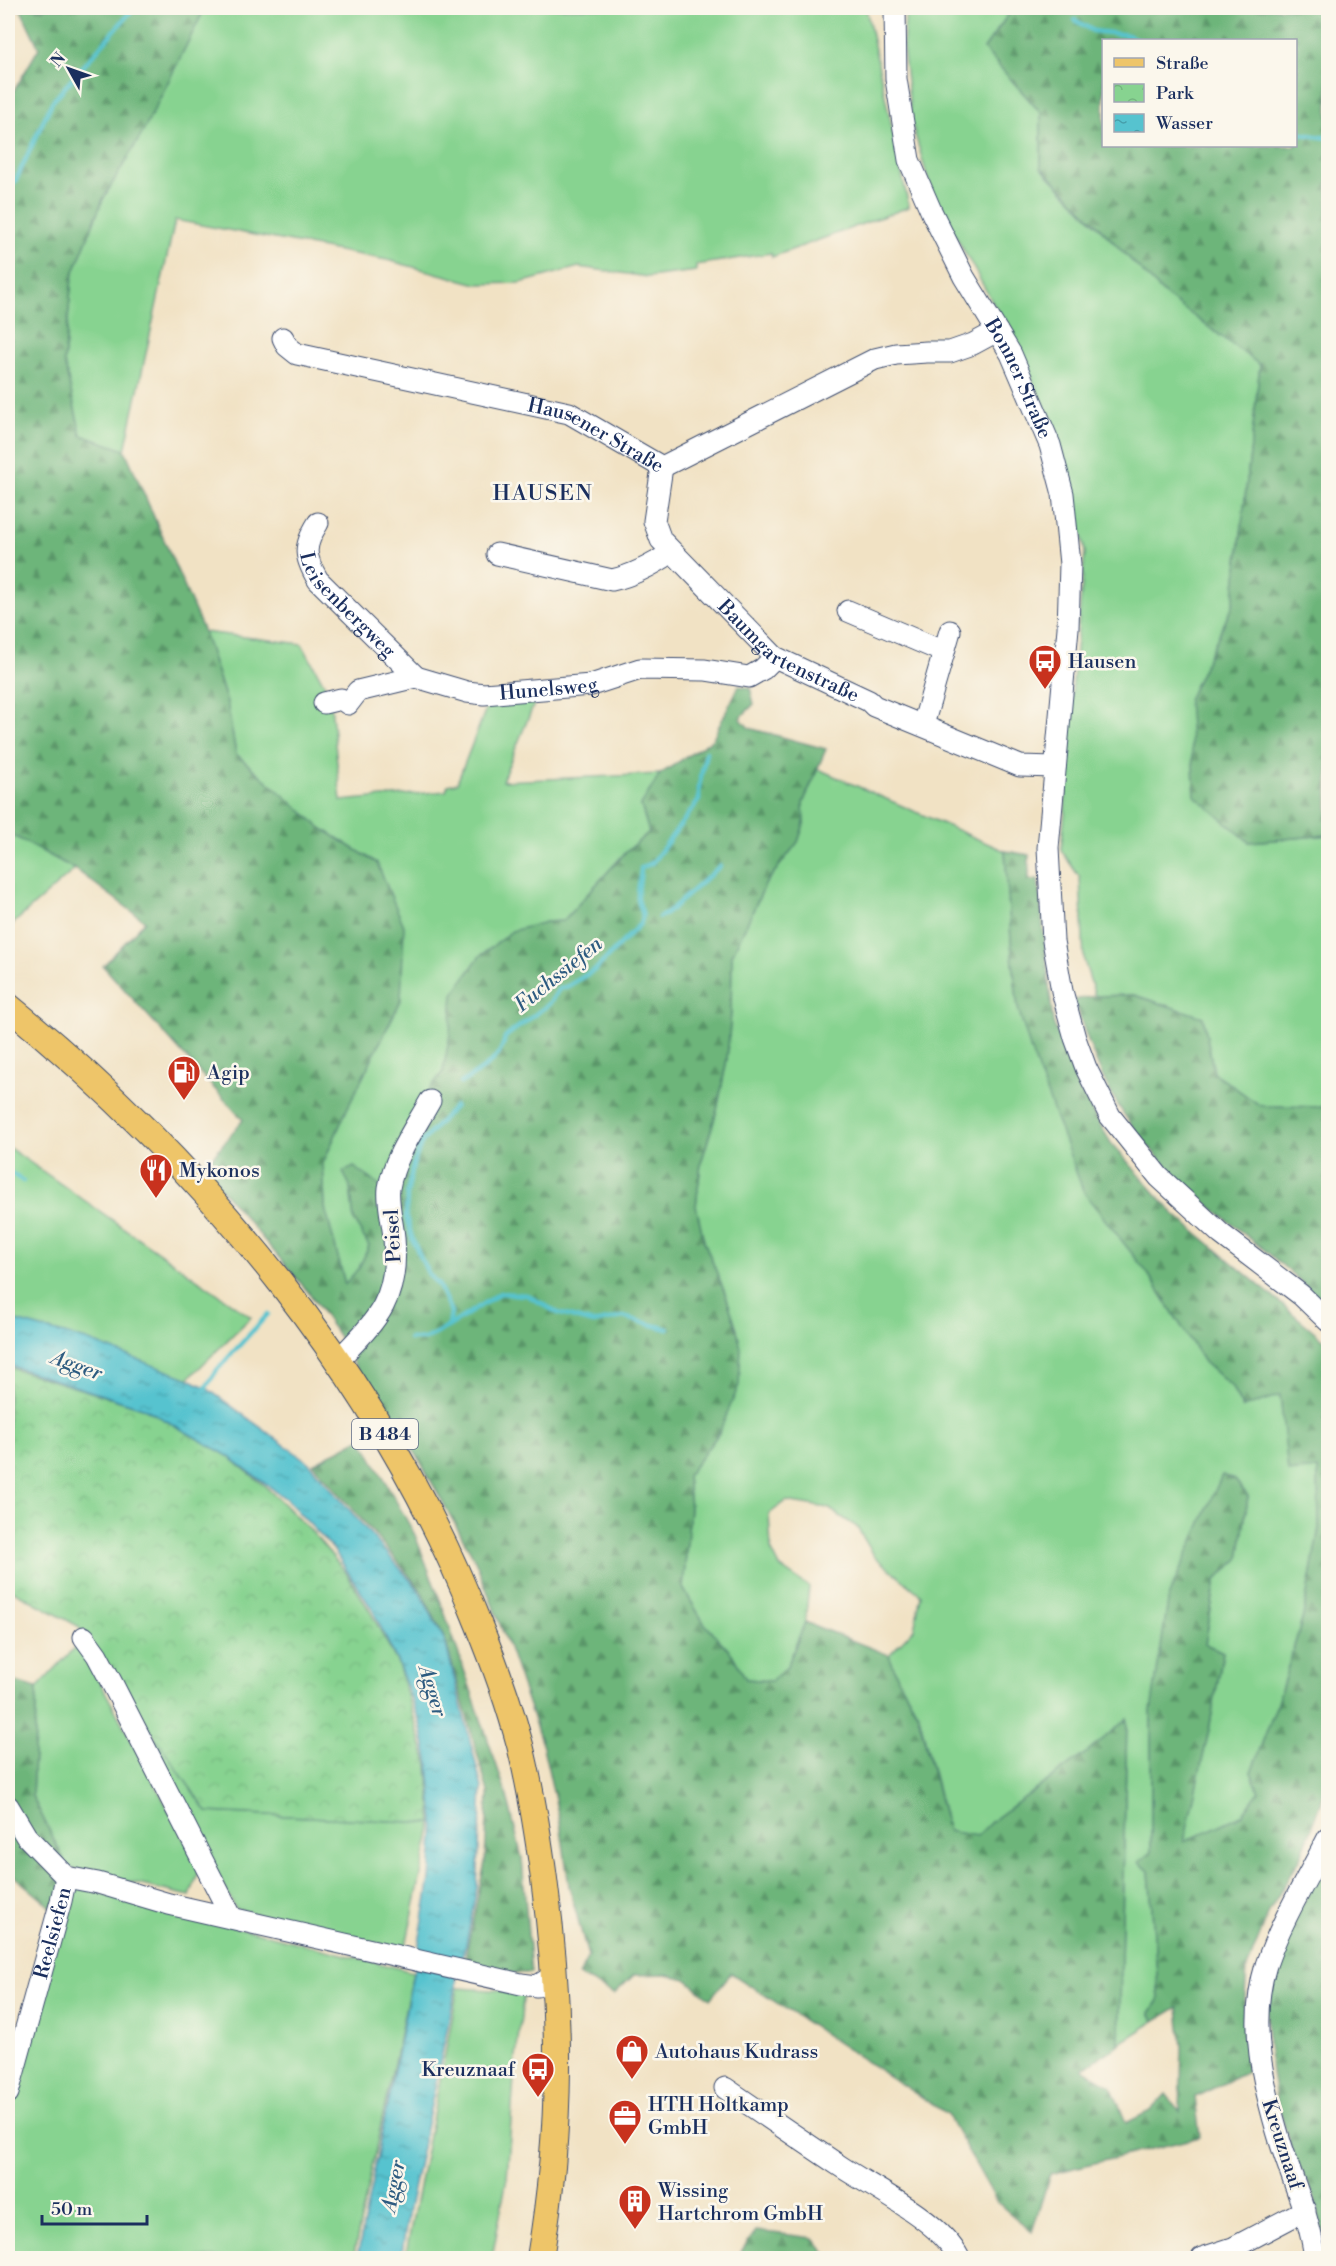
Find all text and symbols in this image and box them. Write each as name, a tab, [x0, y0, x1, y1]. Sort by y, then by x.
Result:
north arrow	[39, 39, 99, 99]
legend	[1102, 39, 1297, 147]
text: N	[47, 48, 70, 71]
text: Straße	[1156, 52, 1209, 75]
text: Park	[1156, 82, 1195, 105]
text: Wasser	[1155, 112, 1213, 135]
street label: Bonner Straße	[978, 313, 1057, 443]
street label: Hausener Straße	[525, 393, 668, 479]
district label: HAUSEN	[493, 480, 593, 507]
street label: Leisenbergweg	[293, 549, 401, 664]
street label: Baumgartenstraße	[711, 594, 863, 709]
bus stop icon: Hausen	[1027, 643, 1063, 690]
place label: Hausen	[1068, 650, 1136, 675]
street label: Hunelsweg	[498, 672, 602, 707]
water label: Fuchssiefen	[509, 931, 608, 1018]
fuel station icon: Agip	[166, 1054, 202, 1101]
place label: Agip	[206, 1061, 250, 1086]
restaurant icon: Mykonos	[138, 1152, 174, 1199]
place label: Mykonos	[179, 1159, 260, 1184]
street label: Peisel	[380, 1208, 407, 1263]
water label: Agger	[46, 1344, 107, 1387]
road number: B 484	[352, 1419, 418, 1449]
water label: Agger	[411, 1661, 452, 1721]
street label: Reelsiefen	[29, 1885, 78, 1982]
shop icon: Autohaus Kudrass	[614, 2033, 650, 2080]
place label: Autohaus Kudrass	[654, 2040, 818, 2065]
bus stop icon: Kreuznaaf	[520, 2051, 556, 2098]
place label: Kreuznaaf	[421, 2058, 516, 2083]
place label: HTH Holtkamp GmbH	[648, 2093, 789, 2141]
street label: Kreuznaaf	[1255, 2096, 1308, 2194]
office icon: HTH Holtkamp GmbH	[607, 2098, 643, 2145]
water label: Agger	[376, 2157, 412, 2216]
place label: Wissing Hartchrom GmbH	[657, 2179, 823, 2227]
building icon: Wissing Hartchrom GmbH	[617, 2183, 653, 2230]
scale bar	[42, 2188, 147, 2226]
text: 50 m	[51, 2198, 93, 2221]

